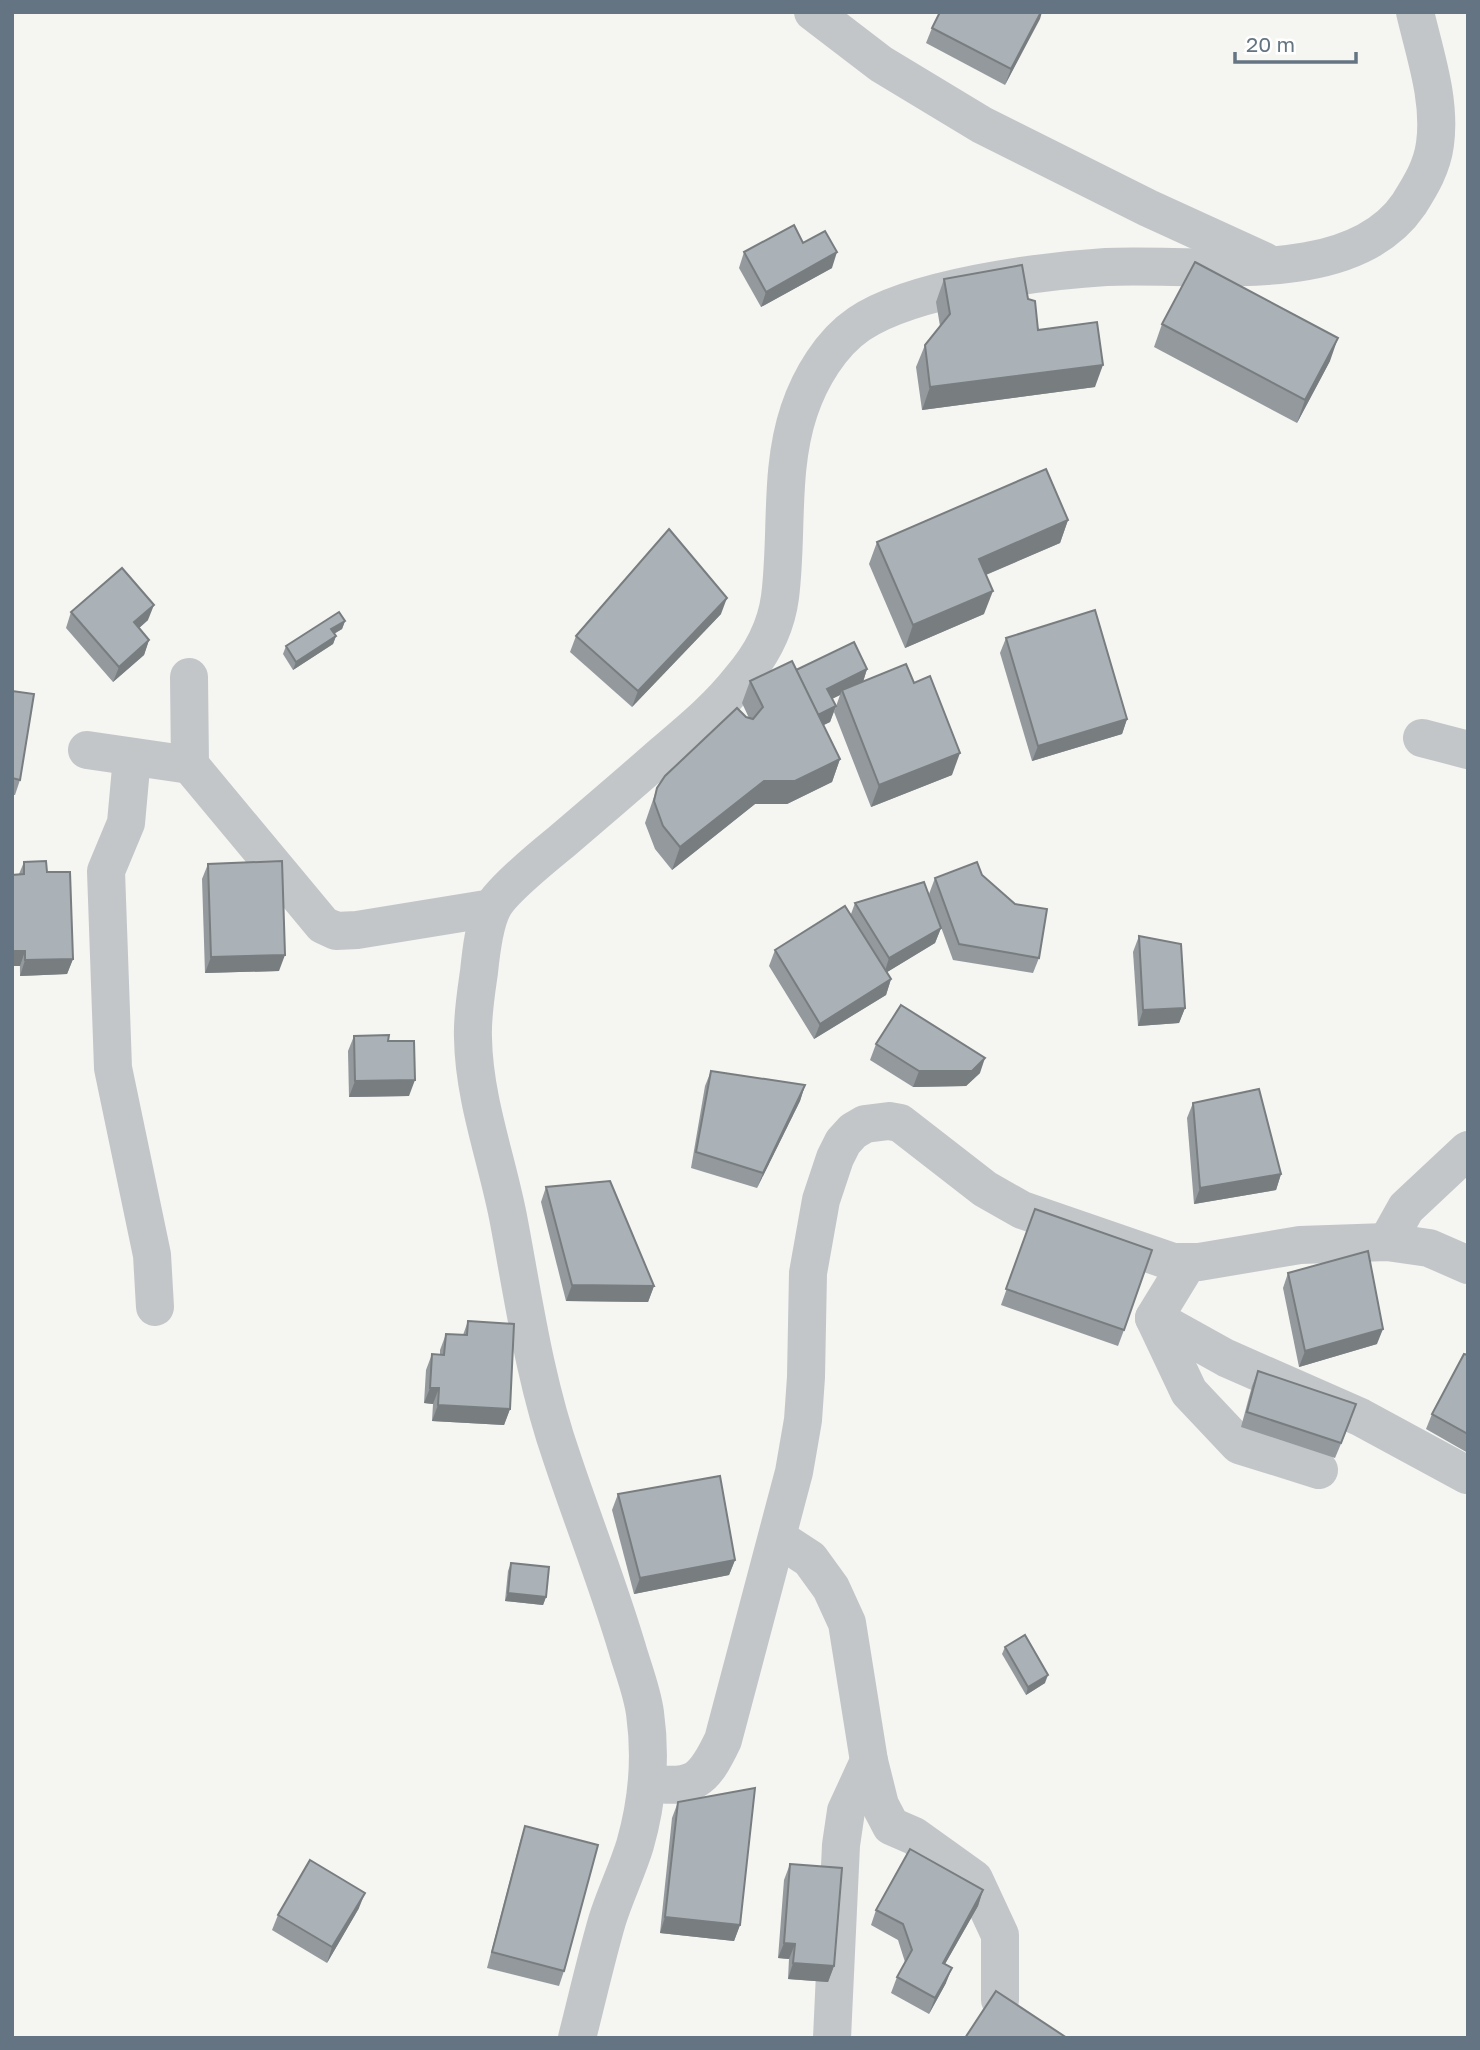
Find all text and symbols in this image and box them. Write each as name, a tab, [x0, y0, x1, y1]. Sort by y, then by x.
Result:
scale bar	[1235, 21, 1356, 65]
text: 20 m	[1246, 31, 1295, 57]

